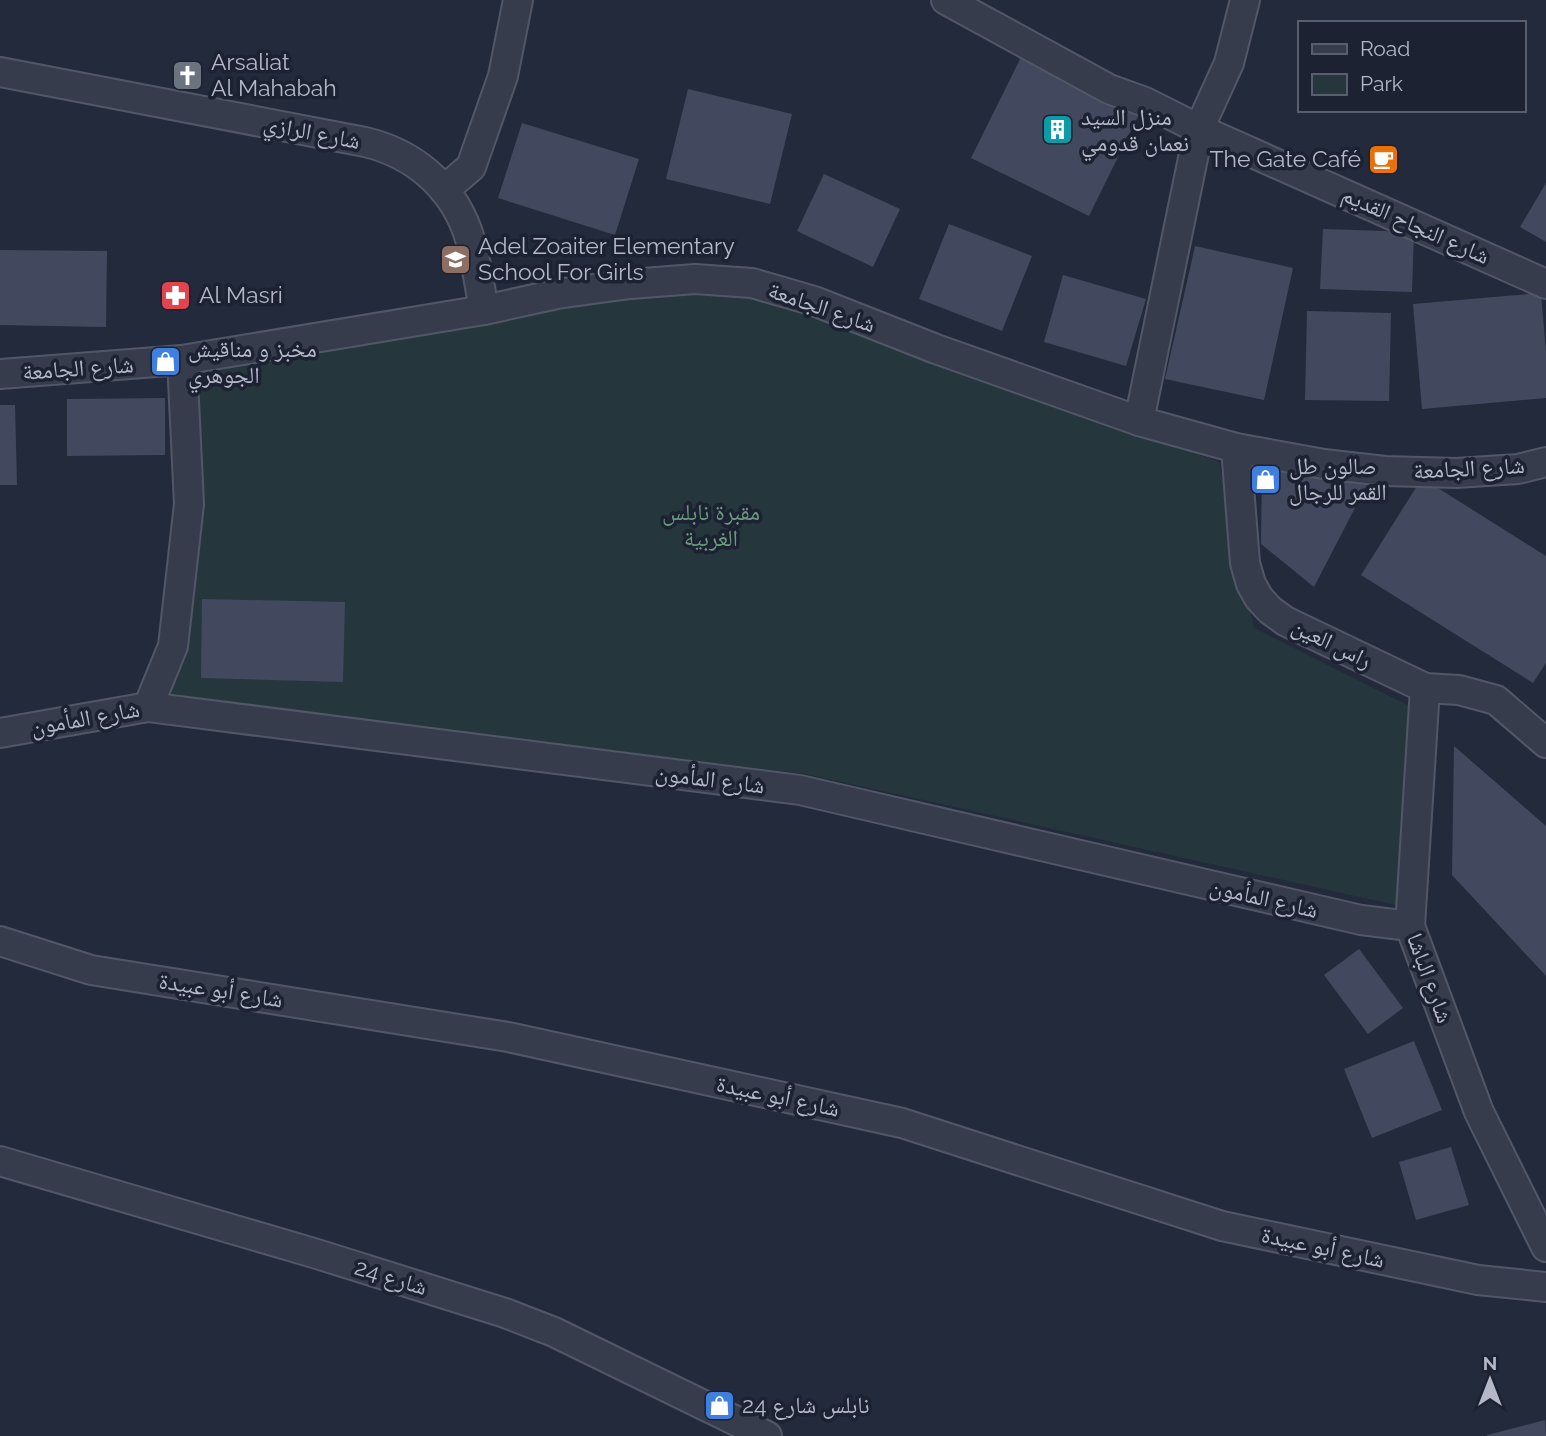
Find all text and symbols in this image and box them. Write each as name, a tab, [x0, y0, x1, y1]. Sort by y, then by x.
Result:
legend	[1298, 21, 1525, 112]
text: Road	[1360, 36, 1410, 61]
place label: Arsaliat Al Mahabah	[211, 48, 337, 101]
church icon: Arsaliat Al Mahabah	[171, 58, 205, 92]
text: Park	[1360, 71, 1403, 96]
place label: منزل السيد نعمان قدومي	[1081, 103, 1189, 162]
street label: شارع الرازي	[260, 109, 363, 160]
building icon: منزل السيد نعمان قدومي	[1041, 113, 1075, 147]
cafe icon: The Gate Café	[1367, 142, 1401, 176]
place label: The Gate Café	[1209, 145, 1361, 172]
street label: شارع النجاح القديم	[1337, 180, 1494, 272]
place label: Adel Zoaiter Elementary School For Girls	[478, 232, 735, 285]
school or university icon: Adel Zoaiter Elementary School For Girls	[438, 242, 472, 276]
street label: شارع الجامعة	[764, 276, 879, 339]
pharmacy icon: Al Masri	[159, 278, 193, 312]
place label: Al Masri	[199, 281, 283, 308]
place label: مخبز و مناقيش الجوهري	[188, 335, 317, 394]
shop icon: مخبز و مناقيش الجوهري	[148, 345, 182, 379]
street label: شارع الجامعة	[21, 350, 135, 387]
street label: شارع الجامعة	[1413, 451, 1525, 486]
place label: صالون طل القمر للرجال	[1289, 452, 1387, 506]
shop icon: صالون طل القمر للرجال	[1249, 462, 1283, 496]
park label: مقبرة نابلس الغربية	[662, 498, 760, 552]
street label: راس العين	[1288, 612, 1376, 674]
street label: شارع المأمون	[28, 695, 142, 742]
street label: شارع المأمون	[654, 758, 766, 801]
street label: شارع المأمون	[1207, 872, 1321, 925]
street label: شارع الباشا	[1400, 929, 1459, 1027]
street label: شارع أبو عبيدة	[157, 966, 285, 1015]
street label: شارع أبو عبيدة	[714, 1069, 842, 1124]
street label: شارع أبو عبيدة	[1259, 1220, 1387, 1275]
street label: شارع 24	[351, 1253, 431, 1302]
north arrow	[1455, 1345, 1525, 1415]
text: N	[1483, 1352, 1497, 1374]
shop icon: نابلس شارع 24	[702, 1388, 736, 1422]
place label: نابلس شارع 24	[742, 1391, 870, 1420]

